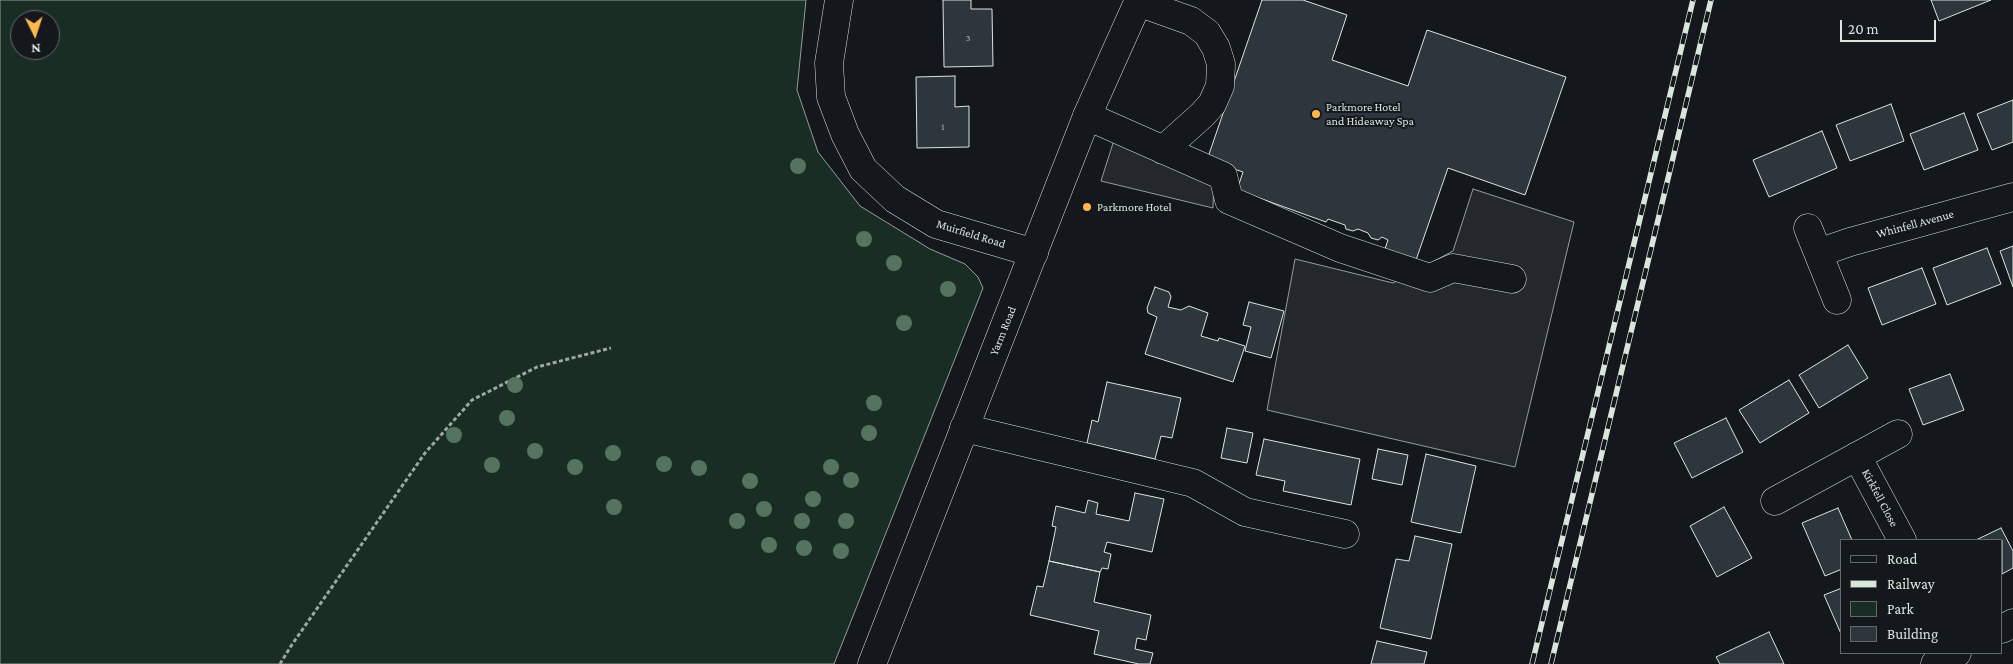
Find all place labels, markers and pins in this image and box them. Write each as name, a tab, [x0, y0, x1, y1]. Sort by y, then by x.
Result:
place label: Parkmore Hotel and Hideaway Spa	[1326, 100, 1414, 128]
marker: Parkmore Hotel and Hideaway Spa	[1310, 108, 1322, 120]
place label: Parkmore Hotel	[1097, 200, 1172, 214]
marker: Parkmore Hotel	[1081, 201, 1093, 213]

